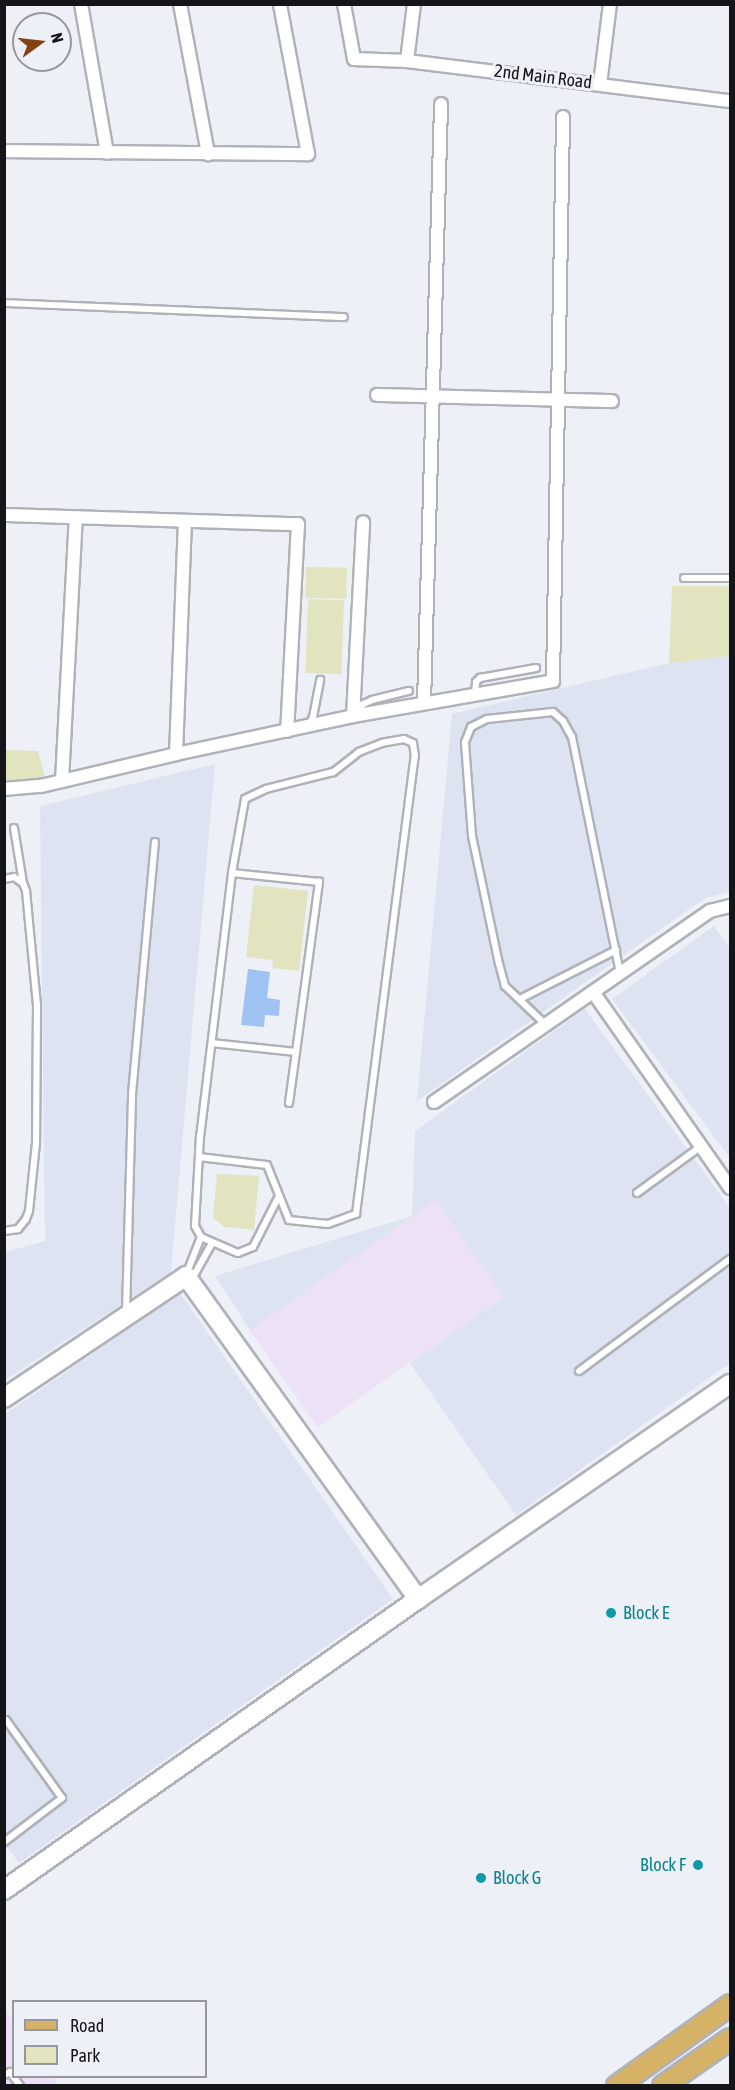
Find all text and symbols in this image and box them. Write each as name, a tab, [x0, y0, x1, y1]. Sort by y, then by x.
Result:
north arrow	[12, 12, 72, 72]
text: N	[48, 31, 67, 45]
street label: 2nd Main Road	[493, 60, 593, 94]
place label: Block E	[623, 1602, 669, 1624]
marker: Block E	[604, 1606, 618, 1620]
place label: Block F	[640, 1854, 686, 1876]
marker: Block F	[691, 1858, 705, 1872]
place label: Block G	[493, 1867, 541, 1889]
marker: Block G	[474, 1871, 488, 1885]
legend	[12, 2000, 207, 2078]
text: Road	[70, 2015, 104, 2036]
text: Park	[70, 2045, 100, 2066]

